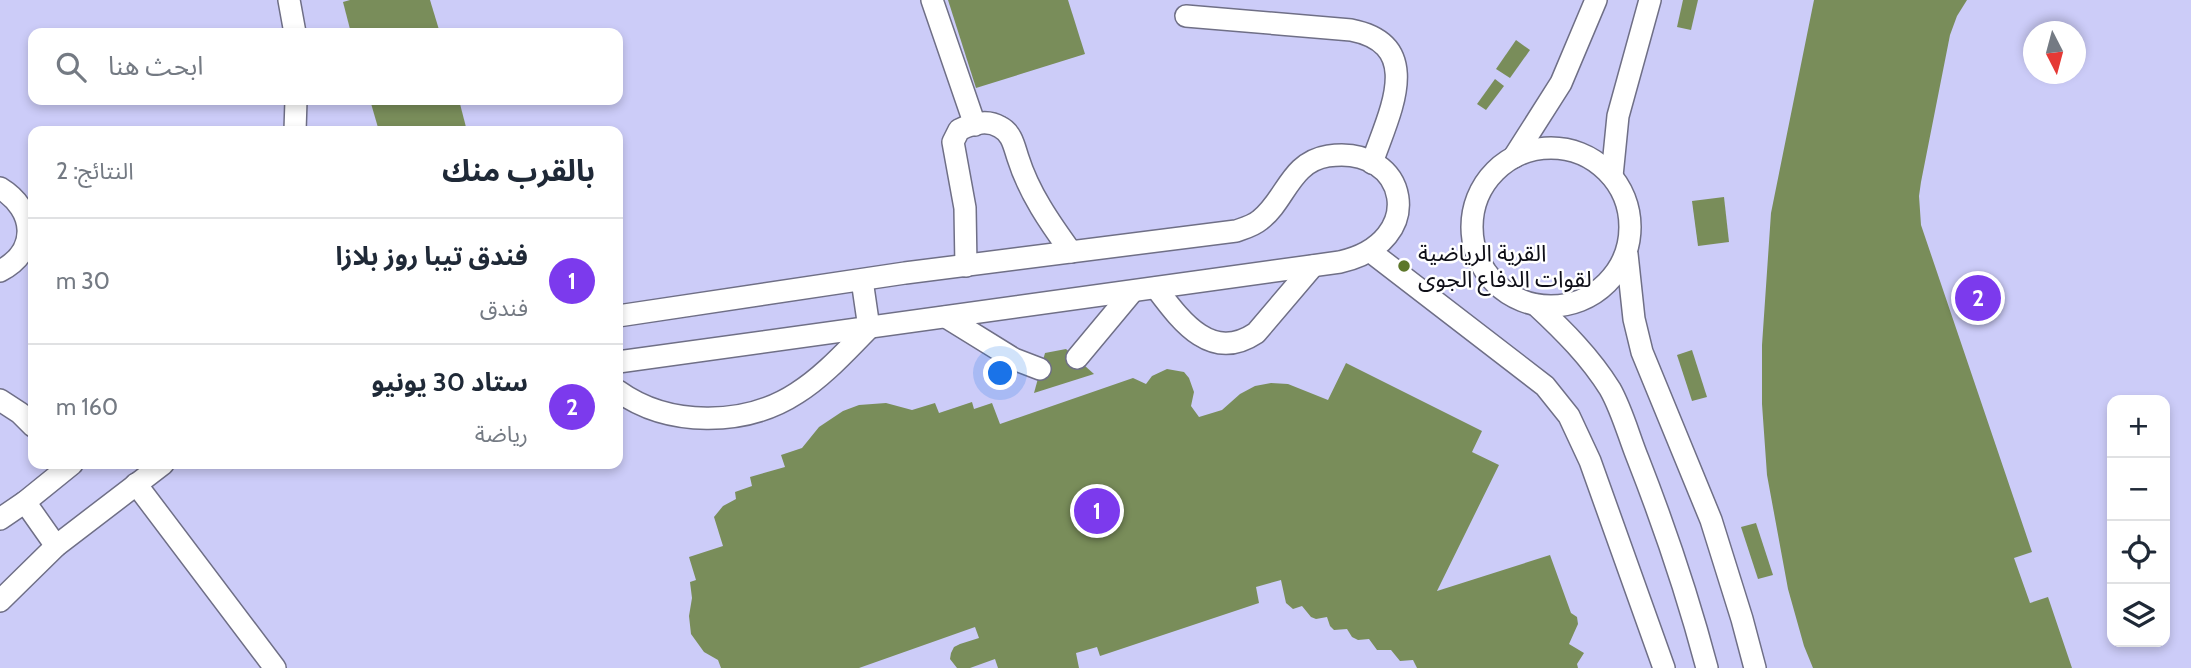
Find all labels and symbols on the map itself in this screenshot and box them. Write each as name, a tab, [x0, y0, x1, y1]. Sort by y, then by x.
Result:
north arrow	[2023, 21, 2086, 84]
place label: القرية الرياضية لقوات الدفاع الجوى	[1418, 239, 1592, 296]
marker: القرية الرياضية لقوات الدفاع الجوى	[1396, 258, 1412, 274]
pin: 2	[1955, 272, 2001, 324]
your location	[983, 356, 1017, 390]
pin: 1	[1074, 485, 1120, 537]

